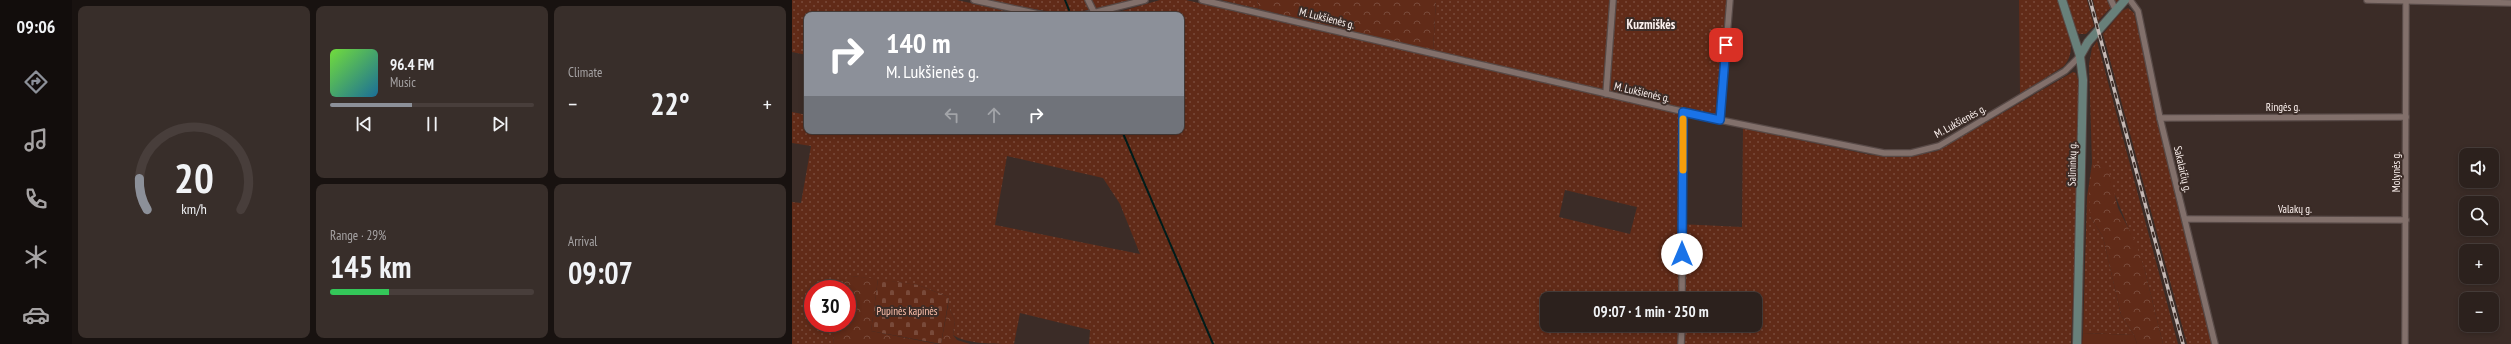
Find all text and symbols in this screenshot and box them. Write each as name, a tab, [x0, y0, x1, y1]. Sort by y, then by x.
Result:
street label: M. Lukšienės g.	[1298, 4, 1356, 32]
text: 09:06	[17, 15, 55, 38]
district label: Kuzmiškės	[1627, 16, 1676, 33]
text: 140 m	[886, 24, 950, 61]
icon: right	[820, 28, 872, 80]
pin	[1709, 28, 1743, 62]
icon: arrive	[1715, 34, 1737, 56]
text: 96.4 FM	[390, 55, 434, 74]
text: M. Lukšienės g.	[886, 60, 979, 83]
text: Climate	[568, 64, 602, 81]
icon: directions	[22, 68, 50, 96]
text: Music	[390, 74, 416, 91]
street label: M. Lukšienės g.	[1613, 79, 1671, 105]
text: 22°	[650, 84, 690, 123]
text: −	[568, 90, 577, 118]
text: +	[763, 90, 772, 118]
street label: Ringės g.	[2266, 100, 2300, 114]
street label: M. Lukšienės g.	[1932, 101, 1988, 141]
icon: left	[941, 104, 963, 126]
icon: ahead	[983, 104, 1005, 126]
icon: right	[1025, 104, 1047, 126]
icon: previous	[353, 113, 375, 135]
icon: pause	[421, 113, 443, 135]
icon: next	[489, 113, 511, 135]
icon: music	[22, 126, 50, 154]
street label: Salininkų g.	[2065, 142, 2079, 186]
street label: Sakalaičių g.	[2171, 144, 2195, 194]
map controls	[2459, 148, 2499, 332]
button: sound	[2459, 148, 2499, 188]
text: 20	[174, 151, 214, 204]
street label: Molynės g.	[2389, 152, 2403, 192]
icon: phone	[22, 185, 50, 213]
button: search	[2459, 196, 2499, 236]
text: km/h	[181, 199, 207, 218]
street label: Valakų g.	[2277, 202, 2312, 216]
text: Range · 29%	[330, 227, 386, 244]
text: Arrival	[568, 233, 597, 250]
position arrow	[1661, 233, 1703, 275]
icon: climate	[22, 243, 50, 271]
button: +	[2459, 244, 2499, 284]
text: 145 km	[330, 247, 411, 286]
text: 09:07	[568, 253, 633, 292]
speed limit sign: 30	[804, 280, 856, 332]
button: −	[2459, 292, 2499, 332]
icon: car	[22, 301, 50, 329]
text: 09:07 · 1 min · 250 m	[1593, 302, 1709, 321]
park label: Pupinės kapinės	[877, 304, 938, 318]

